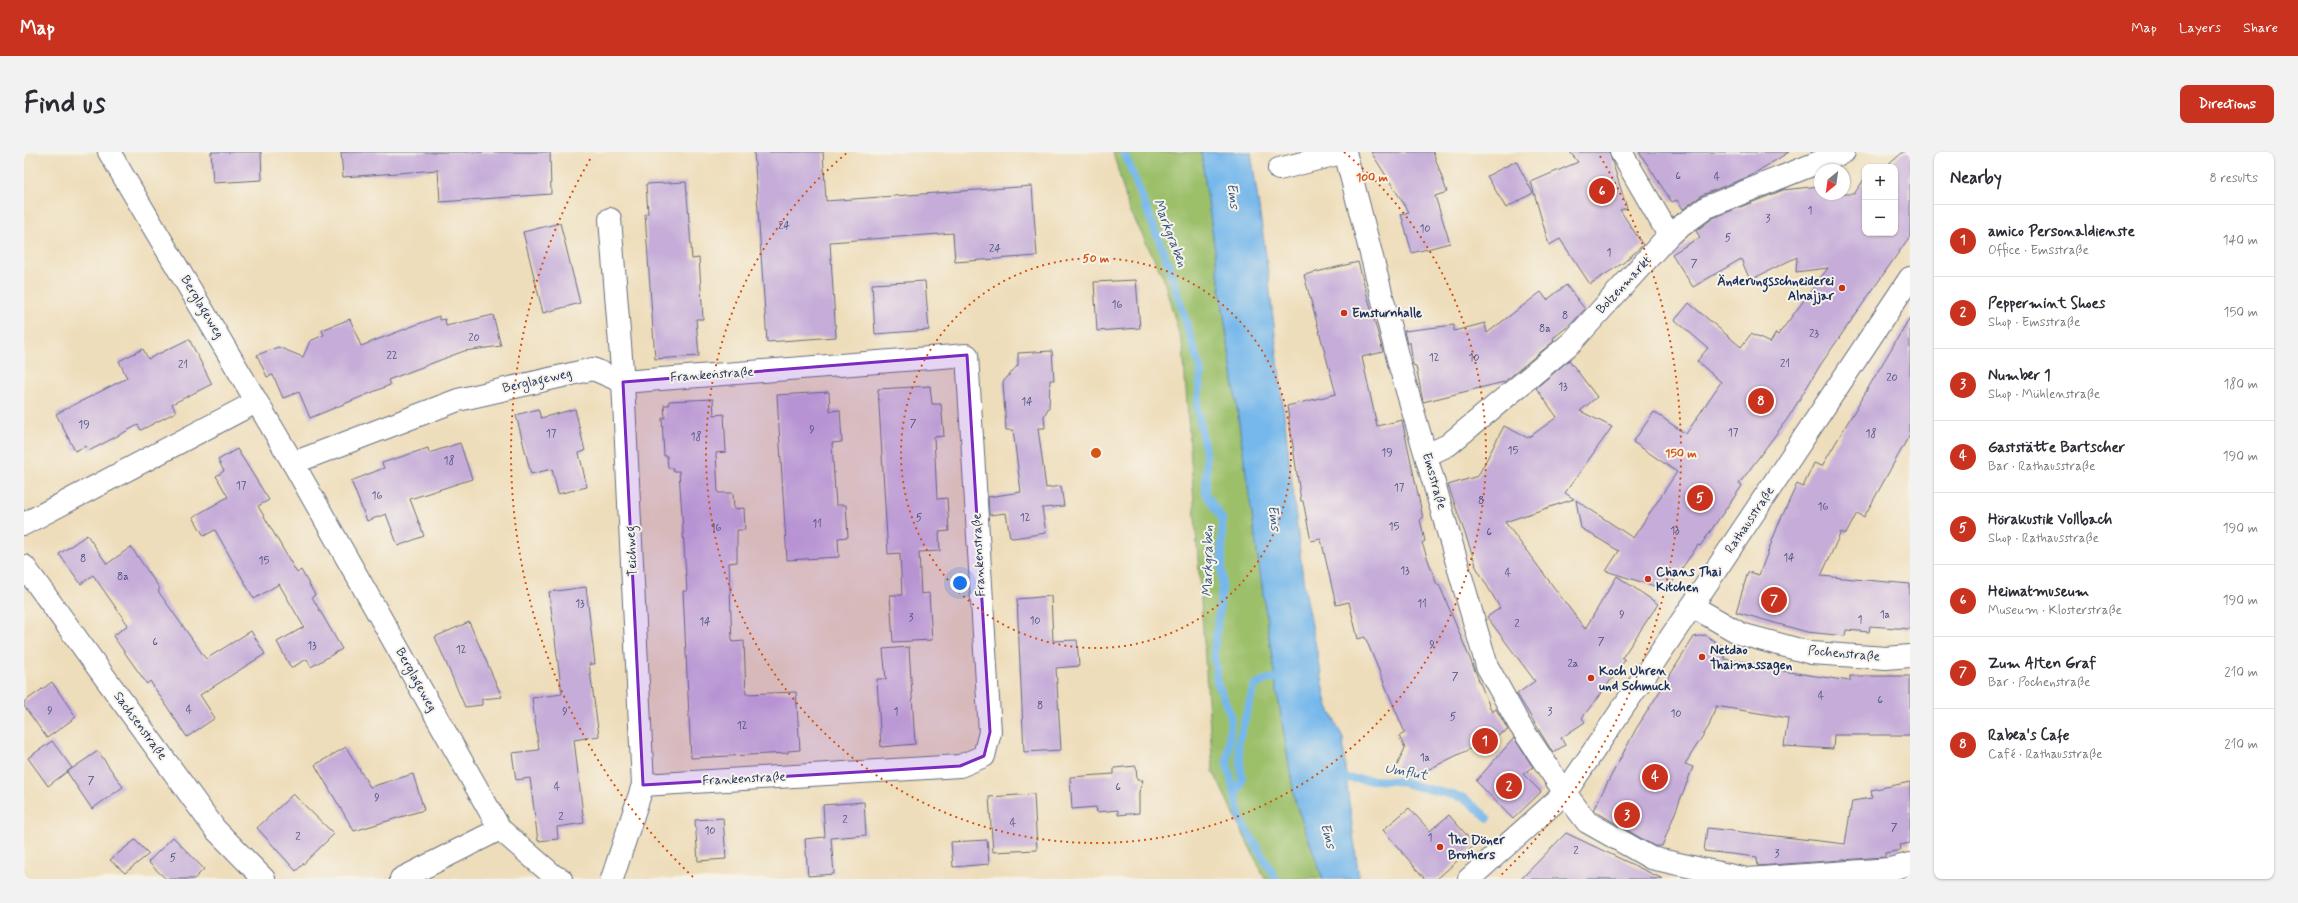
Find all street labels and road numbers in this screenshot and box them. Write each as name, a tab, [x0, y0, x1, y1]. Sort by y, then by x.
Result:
street label: Bolzenmarkt	[1593, 252, 1655, 318]
street label: Berglageweg	[175, 272, 227, 343]
street label: Frankenstraße	[670, 364, 754, 386]
street label: Berglageweg	[501, 365, 574, 399]
street label: Emsstraße	[1418, 451, 1450, 511]
street label: Rathausstraße	[1721, 483, 1779, 557]
street label: Frankenstraße	[968, 513, 990, 597]
street label: Teichweg	[622, 525, 644, 577]
street label: Pochenstraße	[1807, 642, 1881, 666]
street label: Berglageweg	[390, 645, 441, 716]
street label: Sachsenstraße	[109, 688, 171, 764]
street label: Frankenstraße	[702, 768, 786, 790]

